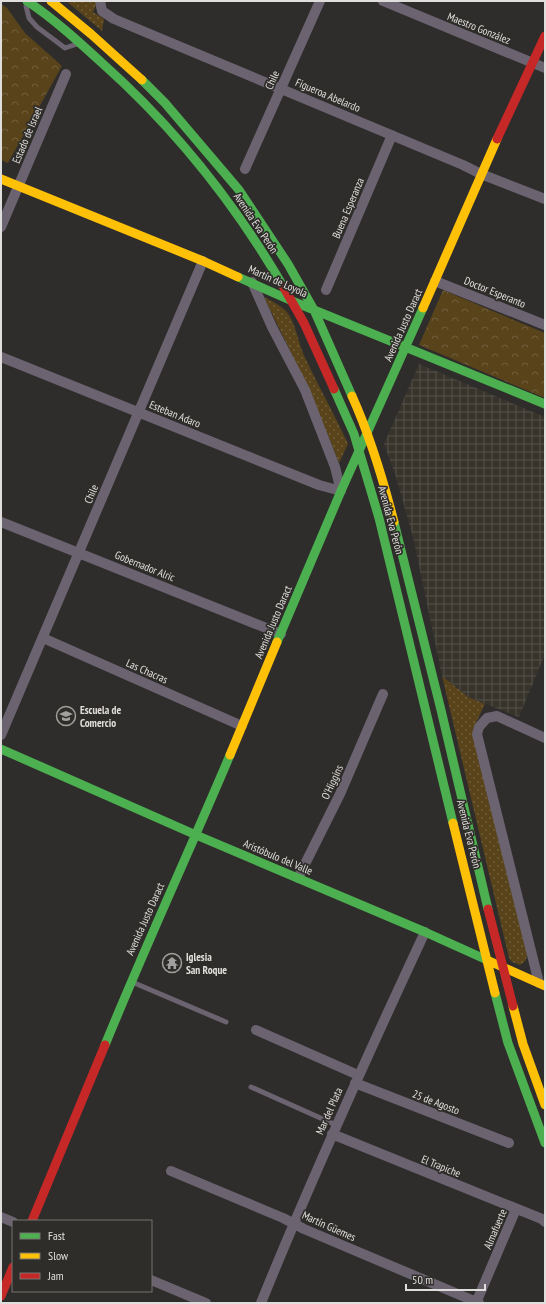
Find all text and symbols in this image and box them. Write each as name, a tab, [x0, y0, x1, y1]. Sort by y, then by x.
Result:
street label: Maestro González	[445, 9, 513, 47]
street label: Chile	[262, 68, 283, 92]
street label: Figueroa Abelardo	[293, 75, 363, 115]
street label: Estado de Israel	[9, 104, 45, 165]
street label: Buena Esperanza	[329, 176, 367, 240]
street label: Avenida Eva Perón	[231, 190, 281, 256]
street label: Martín de Loyola	[246, 262, 310, 300]
street label: Doctor Esperanto	[462, 273, 528, 311]
street label: Avenida Justo Daract	[381, 286, 425, 364]
street label: Esteban Adaro	[147, 397, 203, 431]
street label: Chile	[81, 482, 101, 506]
street label: Avenida Eva Perón	[375, 484, 407, 556]
street label: Gobernador Alric	[113, 548, 177, 584]
street label: Avenida Justo Daract	[251, 583, 295, 661]
street label: Las Chacras	[124, 656, 170, 686]
place label: Escuela de Comercio	[80, 703, 121, 730]
school or university icon: Escuela de Comercio	[55, 705, 77, 727]
street label: O'Higgins	[318, 762, 346, 801]
street label: Avenida Eva Perón	[454, 798, 484, 870]
street label: Aristóbulo del Valle	[241, 836, 315, 878]
street label: Avenida Justo Daract	[123, 880, 167, 958]
place label: Iglesia San Roque	[186, 950, 227, 977]
temple icon: Iglesia San Roque	[161, 952, 183, 974]
street label: Mar del Plata	[312, 1085, 346, 1137]
street label: 25 de Agosto	[410, 1087, 462, 1118]
street label: El Trapiche	[419, 1152, 463, 1180]
street label: Almafuerte	[480, 1206, 510, 1251]
street label: Martín Güemes	[300, 1208, 358, 1244]
legend	[12, 1220, 152, 1292]
text: Fast	[48, 1228, 66, 1243]
text: Slow	[48, 1248, 69, 1263]
scale bar	[406, 1266, 485, 1292]
text: Jam	[47, 1268, 64, 1283]
text: 50 m	[412, 1272, 433, 1287]

